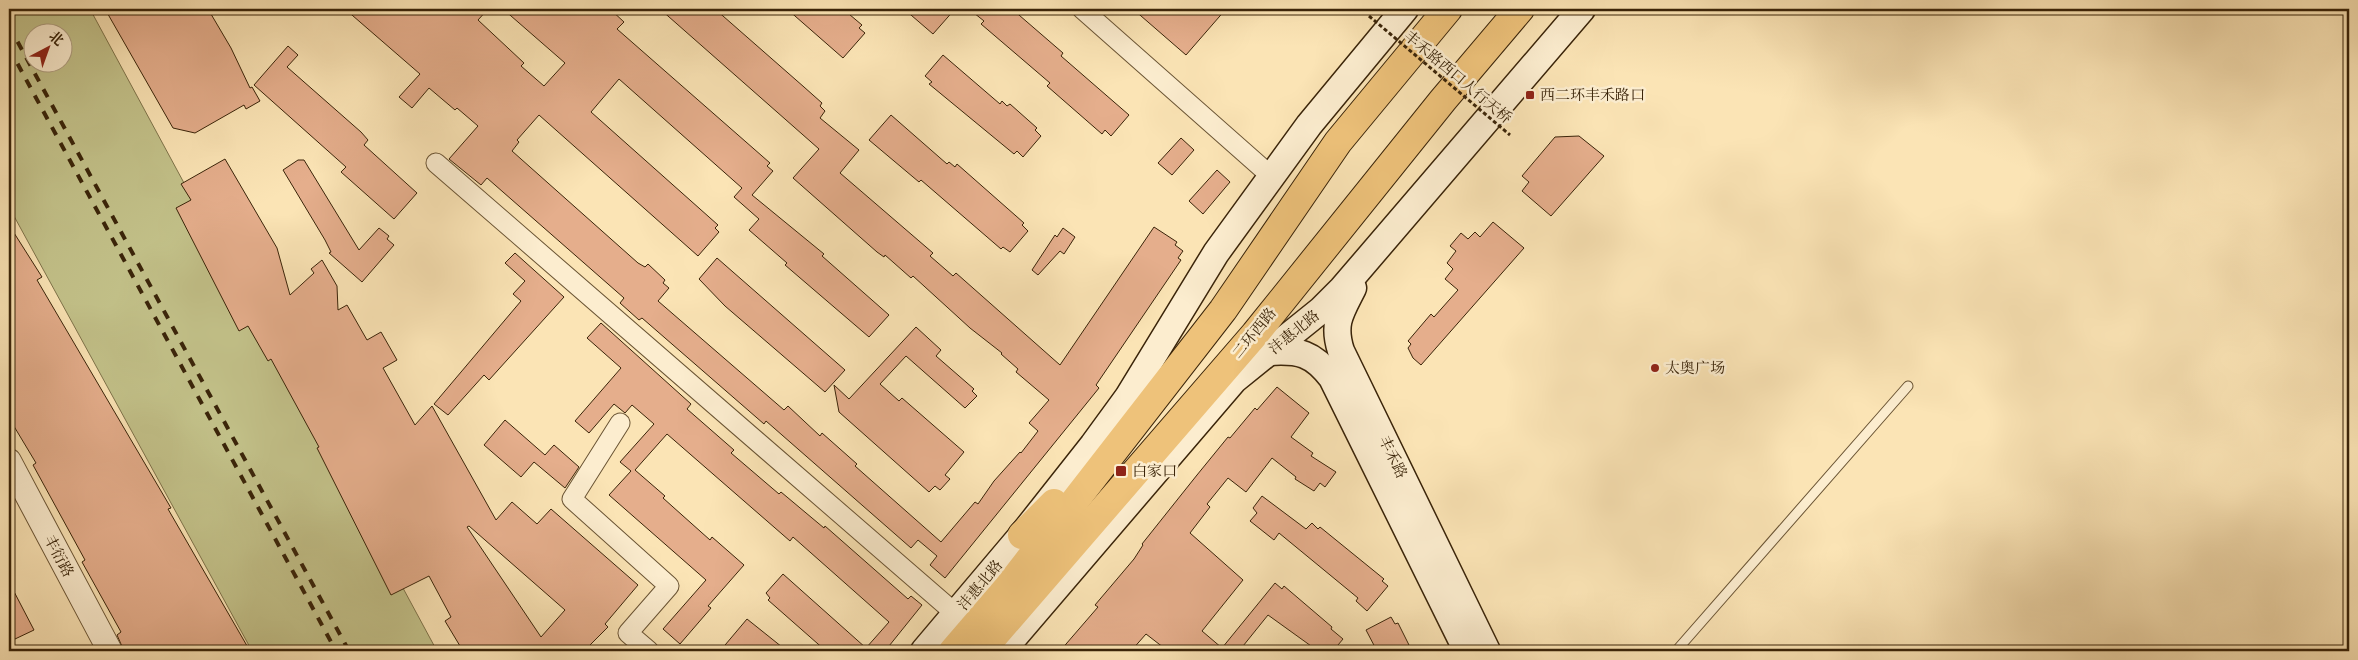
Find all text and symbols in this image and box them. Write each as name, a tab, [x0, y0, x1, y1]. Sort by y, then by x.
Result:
north arrow	[22, 22, 72, 72]
street label: 丰禾路西口人行天桥	[1400, 26, 1516, 128]
text: 北	[45, 27, 68, 50]
place label: 西二环丰禾路口	[1540, 85, 1645, 105]
marker: 西二环丰禾路口	[1524, 89, 1536, 101]
street label: 二环西路	[1227, 303, 1281, 363]
street label: 沣惠北路	[1264, 305, 1324, 359]
place label: 太奥广场	[1665, 358, 1725, 378]
marker: 太奥广场	[1649, 362, 1661, 374]
street label: 丰禾路	[1374, 432, 1412, 482]
place label: 白家口	[1132, 461, 1177, 481]
marker: 白家口	[1114, 464, 1128, 478]
street label: 丰衍路	[40, 531, 78, 581]
street label: 沣惠北路	[953, 556, 1007, 614]

